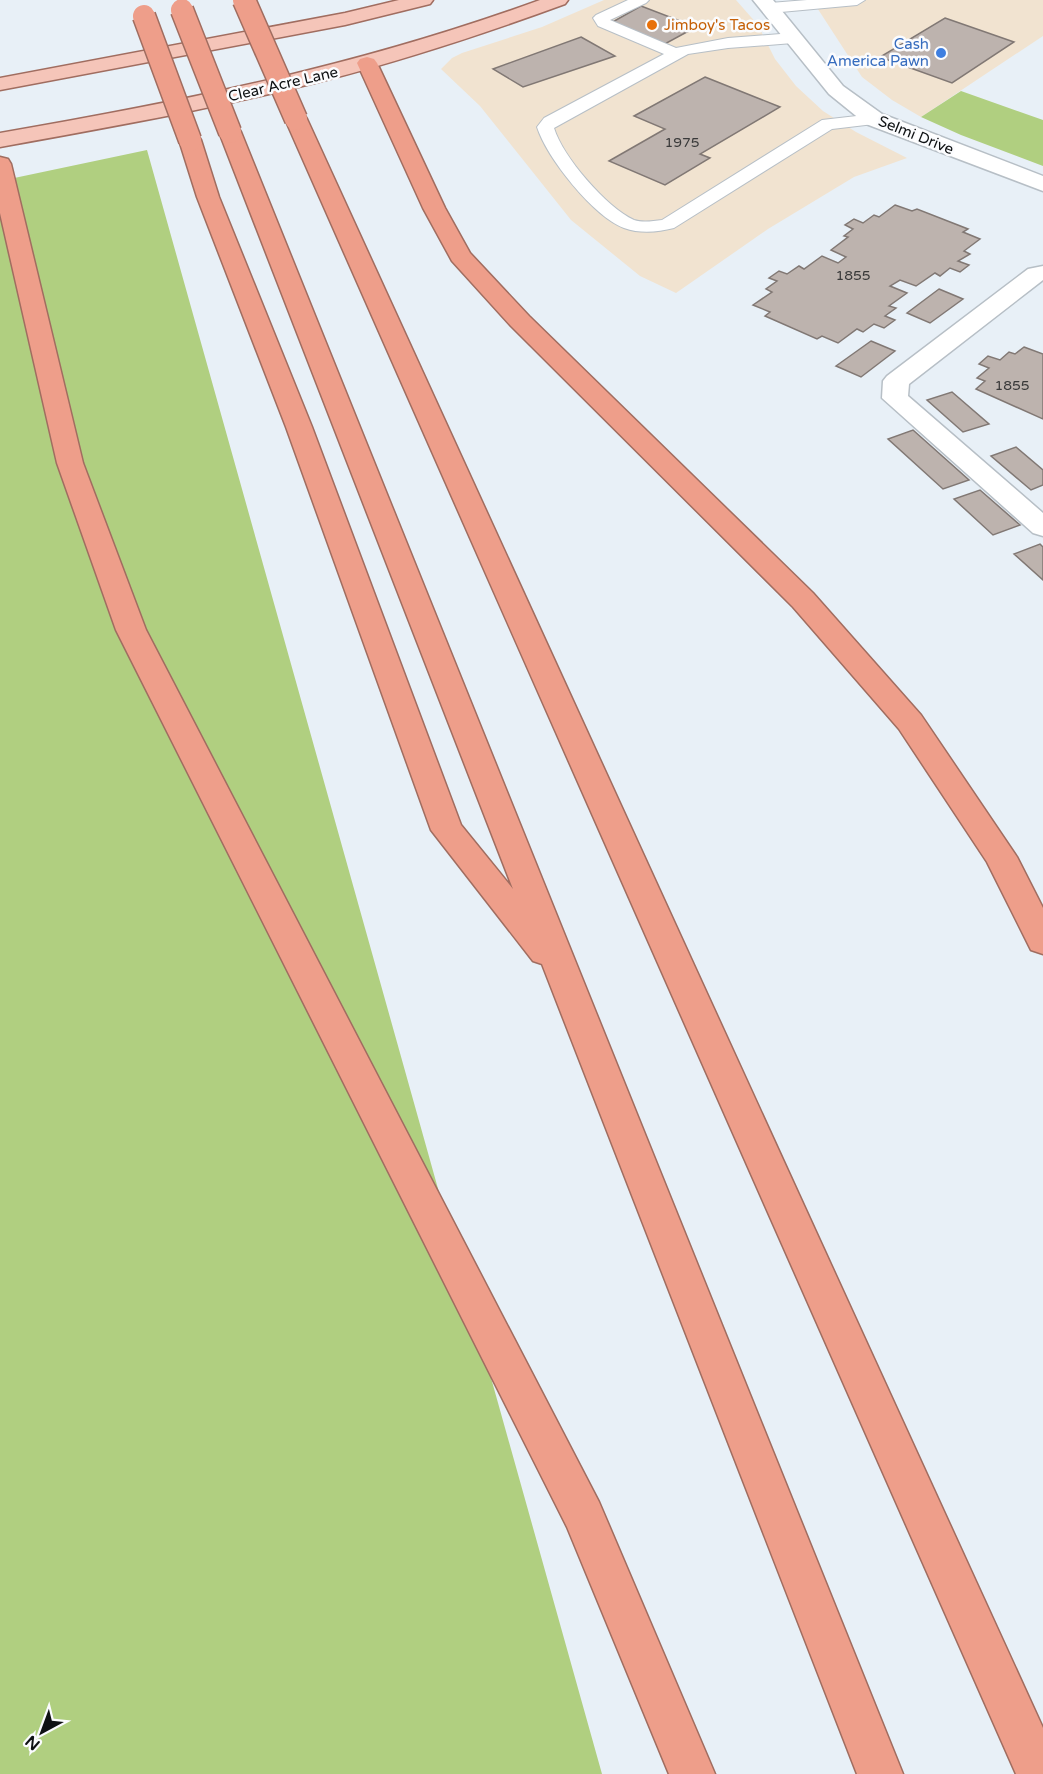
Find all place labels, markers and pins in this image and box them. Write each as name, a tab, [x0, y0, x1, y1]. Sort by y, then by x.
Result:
place label: Jimboy's Tacos	[664, 16, 770, 34]
marker: Jimboy's Tacos	[645, 18, 659, 32]
place label: Cash America Pawn	[827, 35, 929, 70]
marker: Cash America Pawn	[934, 46, 948, 60]

